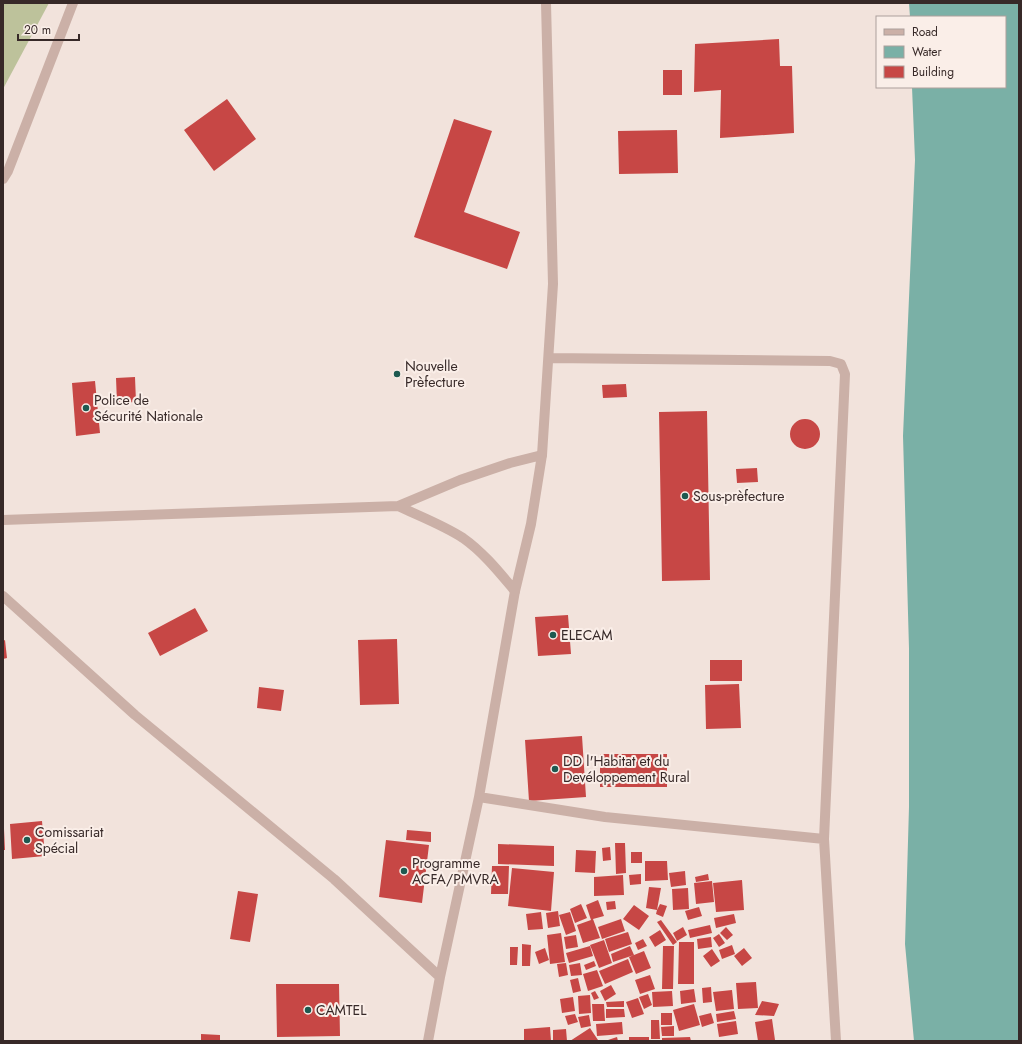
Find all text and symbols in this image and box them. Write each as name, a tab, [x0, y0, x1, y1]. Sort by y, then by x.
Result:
scale bar	[18, 16, 79, 42]
legend	[876, 16, 1006, 88]
text: 20 m	[24, 21, 51, 39]
text: Road	[912, 23, 938, 41]
text: Water	[912, 43, 943, 61]
text: Building	[912, 63, 954, 81]
place label: Nouvelle Prèfecture	[405, 356, 465, 392]
marker: Nouvelle Prèfecture	[392, 369, 402, 379]
place label: Police de Sécurité Nationale	[94, 390, 203, 426]
marker: Police de Sécurité Nationale	[81, 403, 91, 413]
place label: Sous-prèfecture	[693, 486, 784, 506]
marker: Sous-prèfecture	[680, 491, 690, 501]
place label: ELECAM	[561, 625, 613, 645]
marker: ELECAM	[548, 630, 558, 640]
place label: DD l'Habitat et du Devéloppement Rural	[563, 751, 690, 787]
marker: DD l'Habitat et du Devéloppement Rural	[550, 764, 560, 774]
place label: Comissariat Spécial	[35, 822, 104, 858]
marker: Comissariat Spécial	[22, 835, 32, 845]
place label: Programme ACFA/PMVRA	[412, 853, 499, 889]
marker: Programme ACFA/PMVRA	[399, 866, 409, 876]
place label: CAMTEL	[316, 1000, 367, 1020]
marker: CAMTEL	[303, 1005, 313, 1015]

